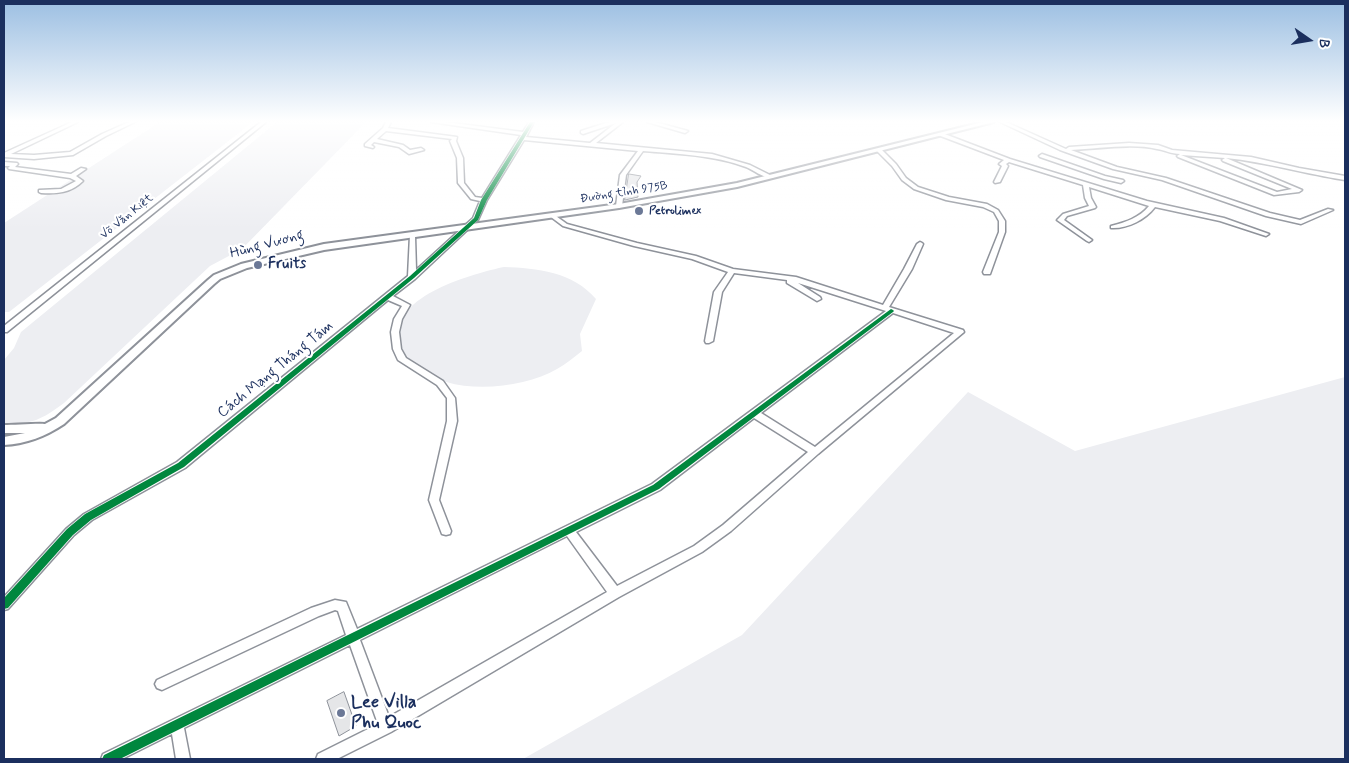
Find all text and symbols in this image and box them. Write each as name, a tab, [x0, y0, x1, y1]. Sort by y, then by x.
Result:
north arrow	[1284, 15, 1334, 65]
text: B	[1314, 37, 1333, 50]
street label: Đường tỉnh 975B	[579, 179, 669, 207]
street label: Võ Văn Kiệt	[98, 191, 156, 243]
place label: Petrolimex	[649, 204, 701, 218]
marker: Petrolimex	[633, 205, 645, 217]
street label: Hùng Vương	[228, 227, 306, 263]
place label: Fruits	[268, 256, 306, 274]
marker: Fruits	[252, 259, 264, 271]
street label: Cách Mạng Tháng Tám	[214, 318, 338, 422]
place label: Lee Villa Phu Quoc	[351, 692, 421, 734]
marker: Lee Villa Phu Quoc	[335, 707, 347, 719]

